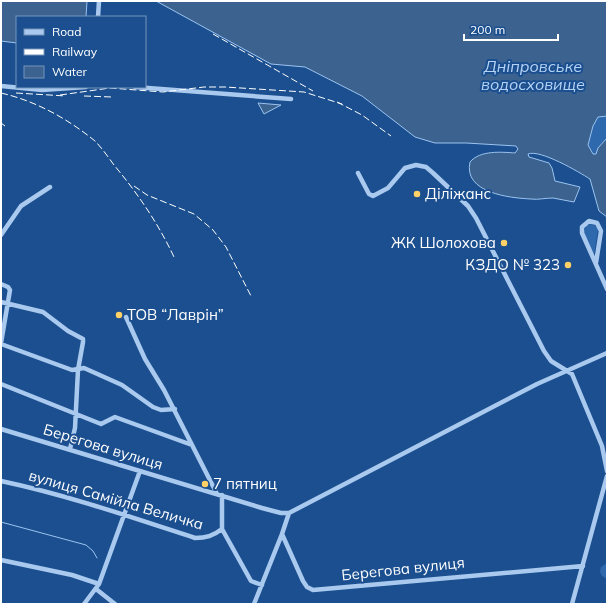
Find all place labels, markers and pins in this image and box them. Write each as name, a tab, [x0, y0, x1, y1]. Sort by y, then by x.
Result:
place label: Діліжанс	[425, 184, 491, 203]
marker: Діліжанс	[412, 189, 422, 199]
place label: ЖК Шолохова	[391, 233, 496, 252]
marker: ЖК Шолохова	[499, 238, 509, 248]
place label: КЗДО № 323	[465, 255, 560, 274]
marker: КЗДО № 323	[563, 260, 573, 270]
place label: ТОВ “Лаврін”	[127, 305, 224, 324]
marker: ТОВ “Лаврін”	[114, 310, 124, 320]
place label: 7 пятниц	[213, 474, 277, 493]
marker: 7 пятниц	[200, 479, 210, 489]

